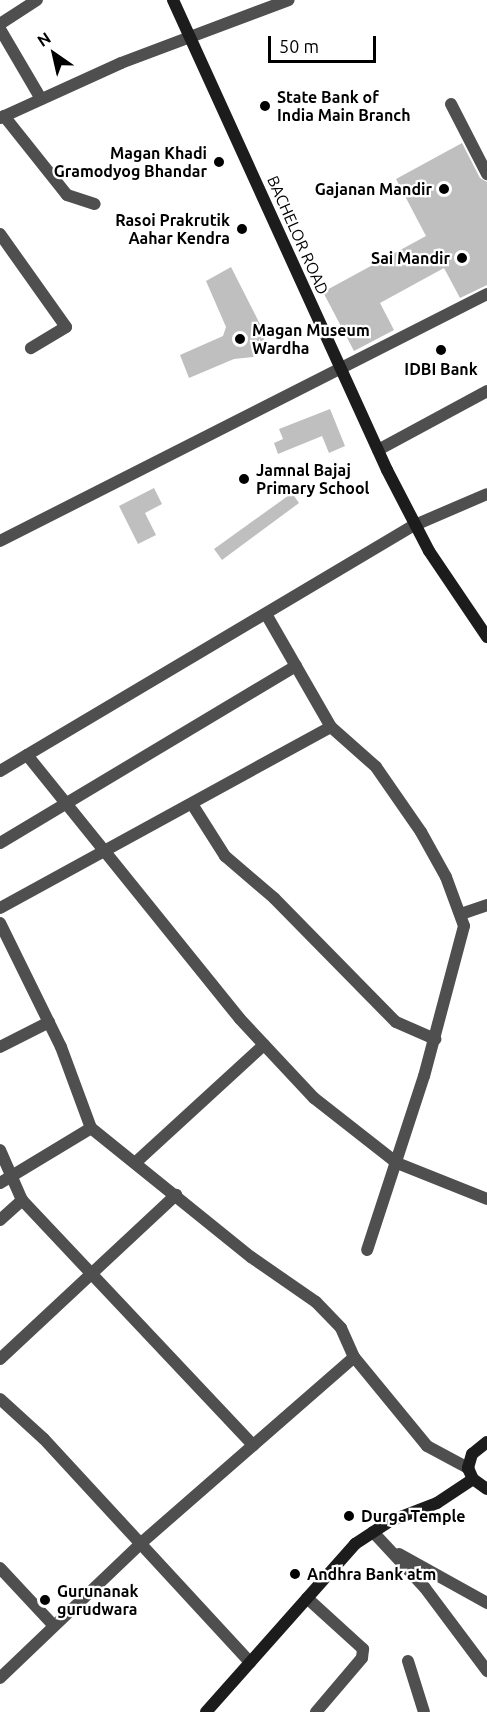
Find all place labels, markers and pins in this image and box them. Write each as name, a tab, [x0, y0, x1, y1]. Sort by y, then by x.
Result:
place label: State Bank of India Main Branch	[277, 87, 411, 125]
marker: State Bank of India Main Branch	[258, 99, 272, 113]
place label: Magan Khadi Gramodyog Bhandar	[54, 143, 207, 181]
marker: Magan Khadi Gramodyog Bhandar	[212, 155, 226, 169]
place label: Gajanan Mandir	[315, 179, 432, 199]
marker: Gajanan Mandir	[437, 182, 451, 196]
place label: Rasoi Prakrutik Aahar Kendra	[115, 210, 230, 248]
marker: Rasoi Prakrutik Aahar Kendra	[235, 222, 249, 236]
place label: Sai Mandir	[371, 248, 450, 268]
marker: Sai Mandir	[455, 251, 469, 265]
place label: Magan Museum Wardha	[252, 320, 370, 358]
marker: Magan Museum Wardha	[233, 332, 247, 346]
marker: IDBI Bank	[434, 343, 448, 357]
place label: IDBI Bank	[404, 359, 478, 379]
place label: Jamnal Bajaj Primary School	[256, 460, 369, 498]
marker: Jamnal Bajaj Primary School	[237, 472, 251, 486]
place label: Durga Temple	[361, 1506, 466, 1526]
marker: Durga Temple	[342, 1509, 356, 1523]
place label: Andhra Bank atm	[307, 1564, 436, 1584]
marker: Andhra Bank atm	[288, 1567, 302, 1581]
place label: Gurunanak gurudwara	[57, 1581, 138, 1619]
marker: Gurunanak gurudwara	[38, 1593, 52, 1607]

